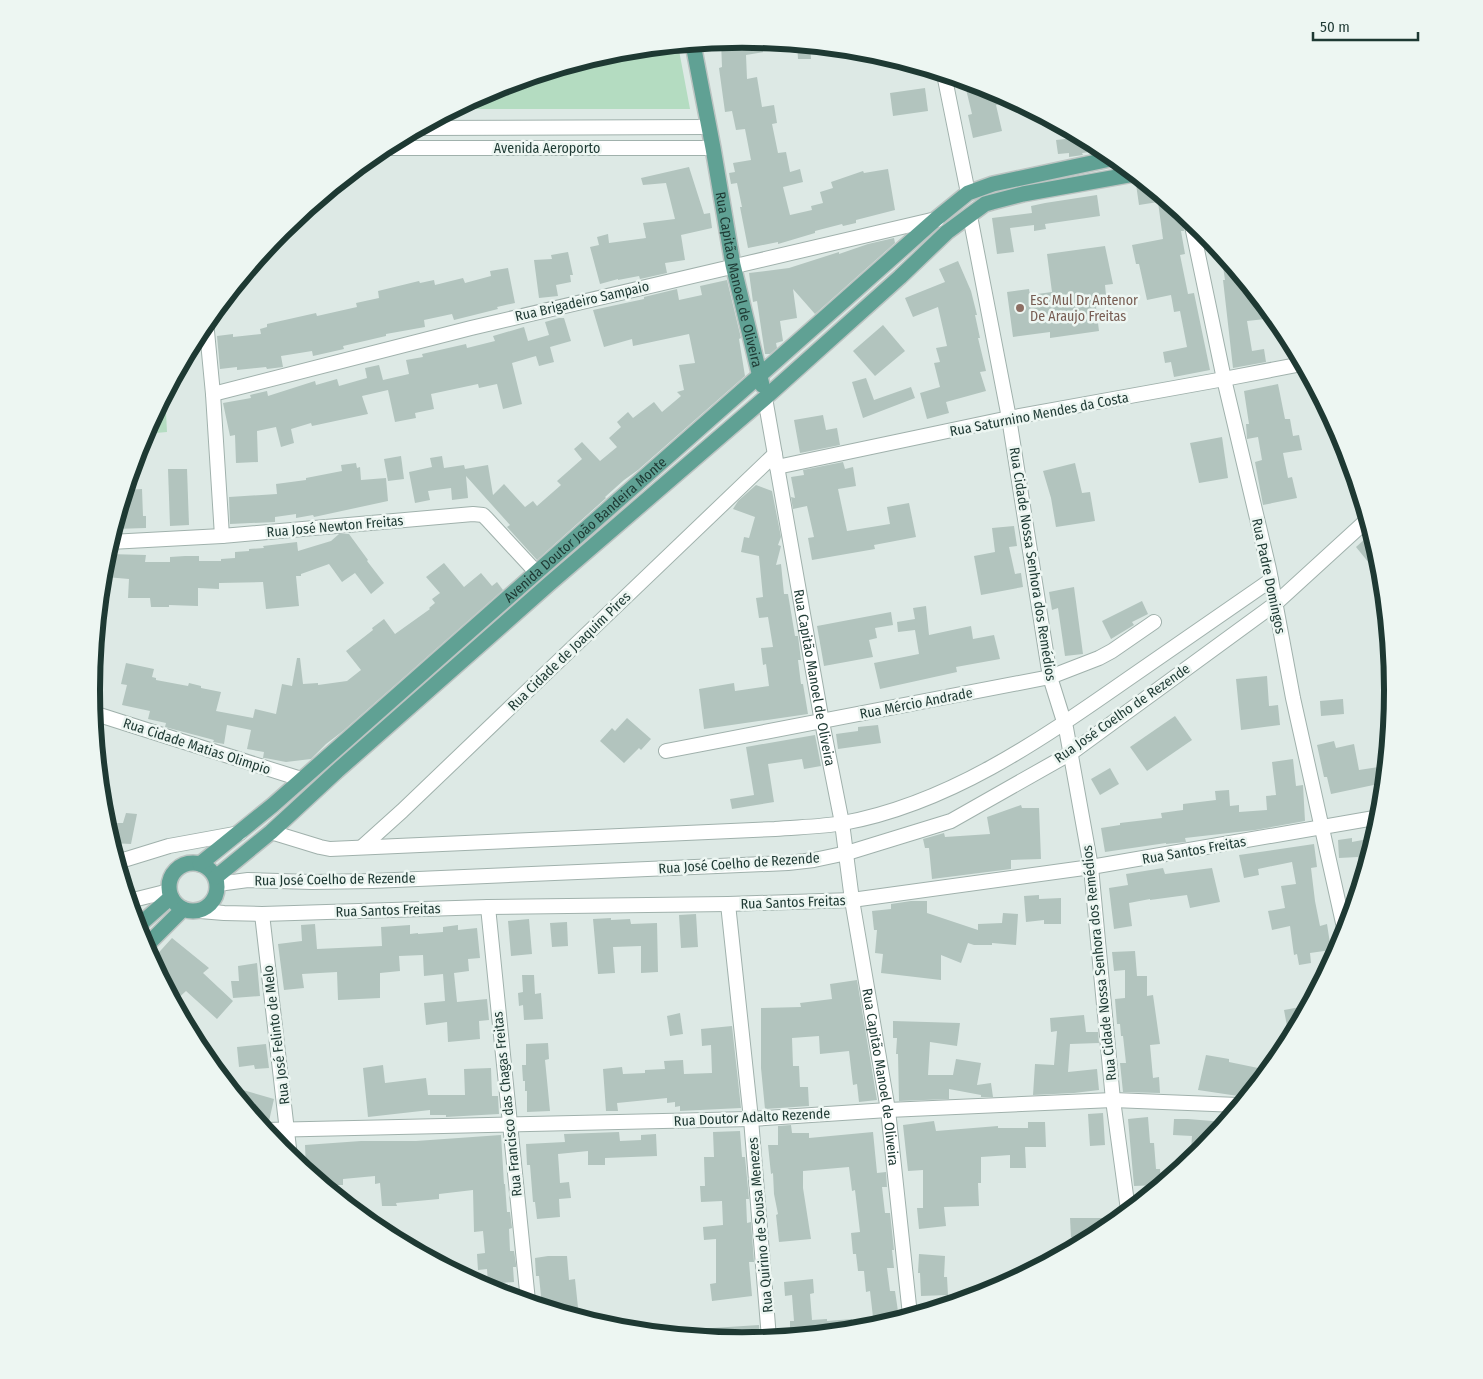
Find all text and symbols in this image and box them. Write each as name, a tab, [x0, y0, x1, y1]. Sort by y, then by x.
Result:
scale bar	[1313, 10, 1418, 42]
text: 50 m	[1320, 18, 1350, 36]
street label: Avenida Aeroporto	[494, 140, 600, 157]
street label: Rua Capitão Manoel de Oliveira	[712, 190, 765, 369]
street label: Rua Brigadeiro Sampaio	[513, 278, 651, 325]
place label: Esc Mul Dr Antenor De Araujo Freitas	[1030, 292, 1138, 325]
marker: Esc Mul Dr Antenor De Araujo Freitas	[1014, 302, 1026, 314]
street label: Rua Saturnino Mendes da Costa	[948, 389, 1130, 440]
street label: Rua Cidade Nossa Senhora dos Remédios	[1006, 446, 1059, 682]
street label: Avenida Doutor João Bandeira Monte	[501, 454, 670, 606]
street label: Rua José Newton Freitas	[266, 512, 404, 541]
street label: Rua Padre Domingos	[1248, 517, 1289, 635]
street label: Rua Cidade de Joaquim Pires	[504, 588, 634, 714]
street label: Rua Capitão Manoel de Oliveira	[790, 588, 839, 768]
street label: Rua José Coelho de Rezende	[1051, 660, 1193, 767]
street label: Rua Mércio Andrade	[858, 684, 974, 723]
street label: Rua Cidade Matias Olimpio	[121, 715, 273, 778]
street label: Rua Santos Freitas	[1141, 833, 1247, 868]
street label: Rua Cidade Nossa Senhora dos Remédios	[1079, 844, 1120, 1082]
street label: Rua José Coelho de Rezende	[658, 849, 820, 878]
street label: Rua José Coelho de Rezende	[254, 870, 416, 889]
street label: Rua Santos Freitas	[740, 892, 846, 913]
street label: Rua Santos Freitas	[335, 900, 441, 921]
street label: Rua José Felinto de Melo	[260, 964, 293, 1106]
street label: Rua Capitão Manoel de Oliveira	[858, 987, 902, 1167]
street label: Rua Francisco das Chagas Freitas	[489, 1011, 526, 1197]
street label: Rua Doutor Adalto Rezende	[673, 1105, 831, 1130]
street label: Rua Quirino de Sousa Menezes	[744, 1137, 777, 1313]

